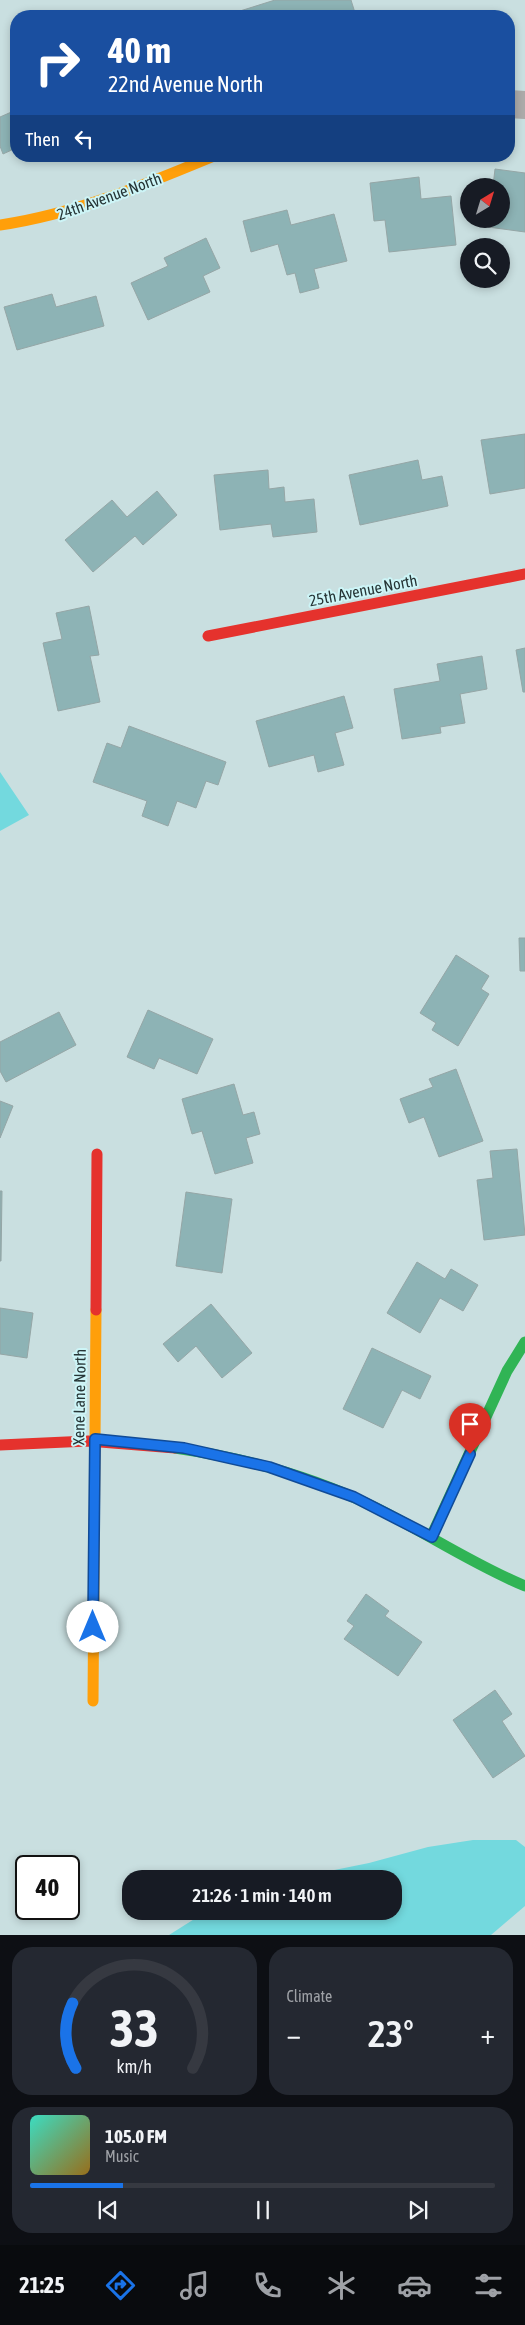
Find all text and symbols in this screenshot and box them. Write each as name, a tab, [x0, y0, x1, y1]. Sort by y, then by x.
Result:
icon: right	[25, 30, 90, 95]
text: 40 m	[108, 30, 171, 70]
text: 22nd Avenue North	[108, 71, 263, 97]
icon: left	[70, 125, 98, 153]
text: Then	[25, 128, 60, 150]
street label: 24th Avenue North	[54, 169, 164, 223]
north arrow	[460, 178, 510, 228]
map controls	[460, 178, 510, 288]
button: search	[460, 238, 510, 288]
street label: 25th Avenue North	[307, 571, 419, 609]
street label: Xene Lane North	[69, 1349, 89, 1445]
pin	[449, 1403, 491, 1454]
icon: arrive	[456, 1410, 484, 1438]
position arrow	[66, 1600, 118, 1652]
speed limit sign: 40	[15, 1855, 80, 1920]
text: 21:26 · 1 min · 140 m	[192, 1884, 332, 1906]
text: Climate	[287, 1987, 332, 2005]
text: 33	[110, 1998, 159, 2058]
text: 23°	[368, 2012, 414, 2055]
text: −	[287, 2018, 301, 2050]
text: +	[480, 2018, 495, 2050]
text: km/h	[117, 2056, 152, 2077]
text: 105.0 FM	[105, 2125, 167, 2147]
text: Music	[105, 2147, 139, 2165]
icon: previous	[94, 2196, 122, 2224]
icon: pause	[249, 2196, 277, 2224]
icon: next	[404, 2196, 432, 2224]
icon: directions	[103, 2268, 138, 2303]
icon: music	[177, 2268, 212, 2303]
icon: phone	[250, 2268, 285, 2303]
icon: climate	[324, 2268, 359, 2303]
icon: car	[397, 2268, 432, 2303]
icon: filters	[471, 2268, 506, 2303]
text: 21:25	[19, 2272, 65, 2298]

